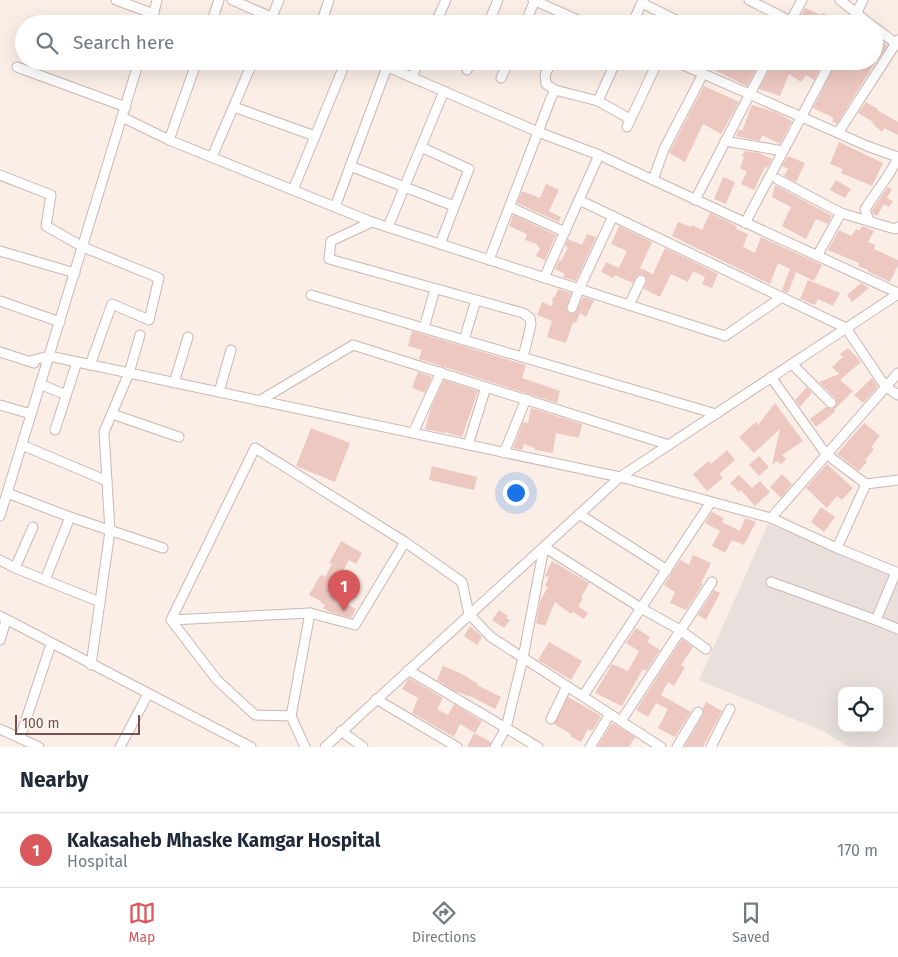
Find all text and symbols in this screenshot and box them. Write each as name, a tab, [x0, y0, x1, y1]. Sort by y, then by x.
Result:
search box	[15, 15, 883, 70]
icon: search	[33, 29, 61, 57]
text: Search here	[73, 31, 174, 54]
your location	[503, 480, 529, 506]
pin: 1	[328, 570, 360, 611]
map controls	[838, 687, 883, 732]
button: locate	[838, 687, 883, 732]
scale bar	[15, 712, 140, 735]
text: 100 m	[22, 715, 59, 732]
text: Nearby	[20, 767, 88, 793]
text: Kakasaheb Mhaske Kamgar Hospital	[67, 829, 380, 852]
text: 1	[32, 841, 40, 860]
text: 170 m	[837, 841, 878, 860]
text: Hospital	[67, 852, 128, 871]
tab: Map	[128, 899, 156, 946]
tab: Directions	[412, 899, 476, 946]
tab: Saved	[732, 899, 770, 946]

